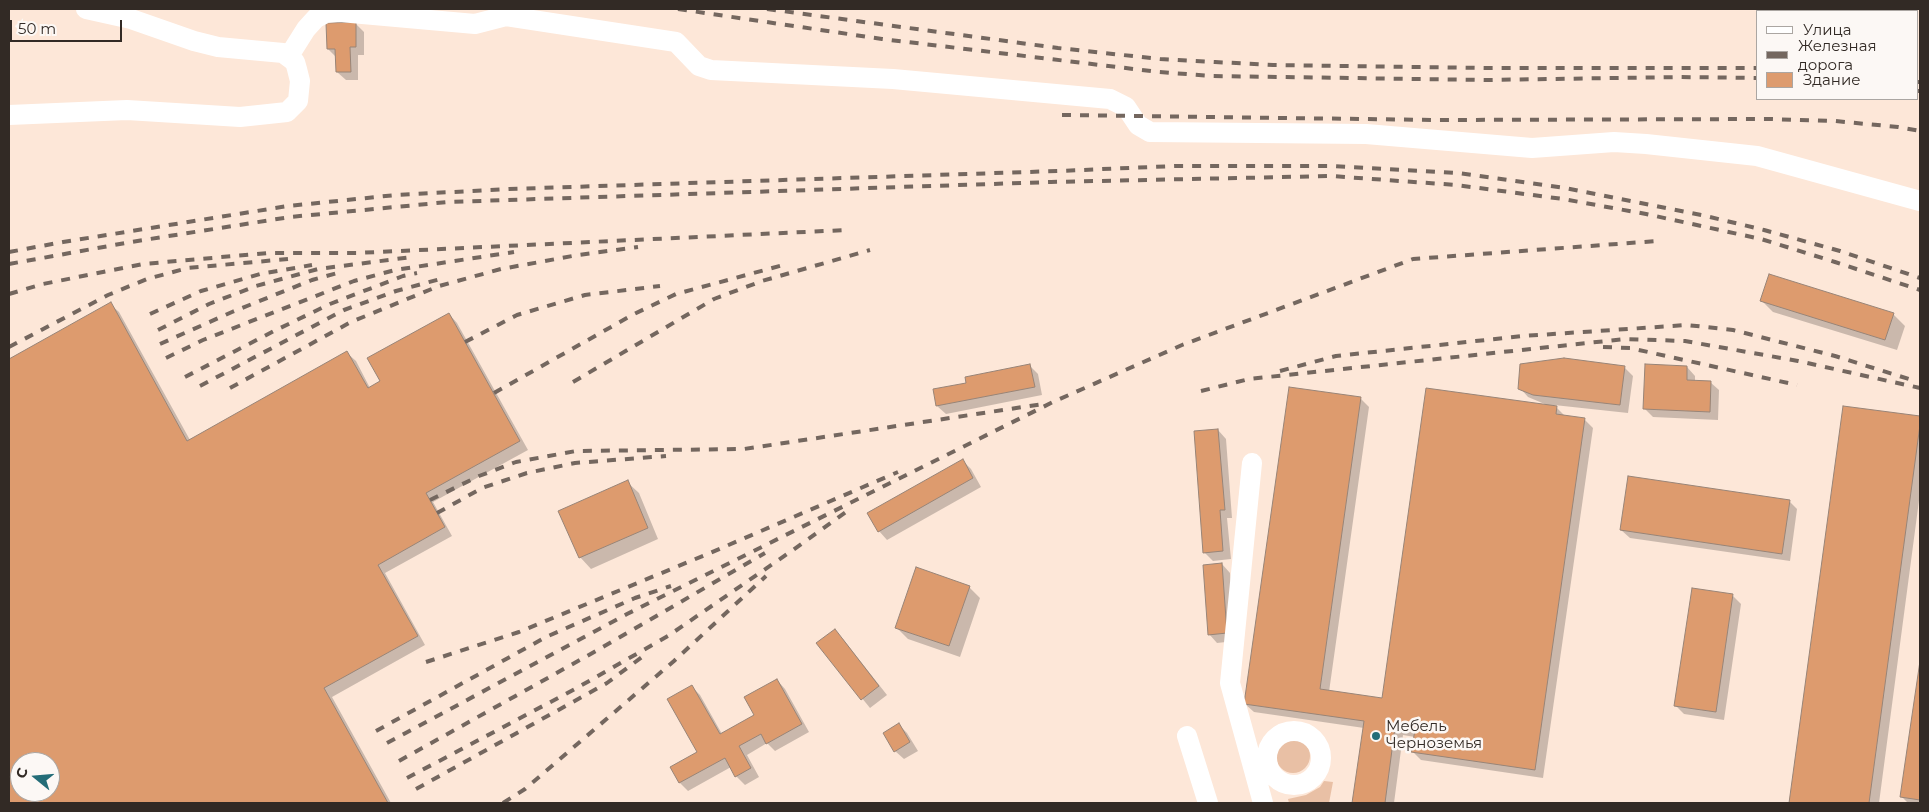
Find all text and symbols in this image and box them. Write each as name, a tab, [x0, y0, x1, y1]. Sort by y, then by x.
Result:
scale bar	[12, 10, 125, 42]
legend	[1756, 10, 1919, 100]
text: 50 m	[18, 19, 56, 38]
text: Улица	[1803, 20, 1851, 39]
text: Железная дорога	[1798, 36, 1877, 74]
text: Здание	[1803, 70, 1861, 89]
place label: Мебель Черноземья	[1386, 718, 1482, 753]
marker: Мебель Черноземья	[1370, 730, 1382, 742]
north arrow	[10, 752, 60, 802]
text: С	[12, 765, 32, 780]

